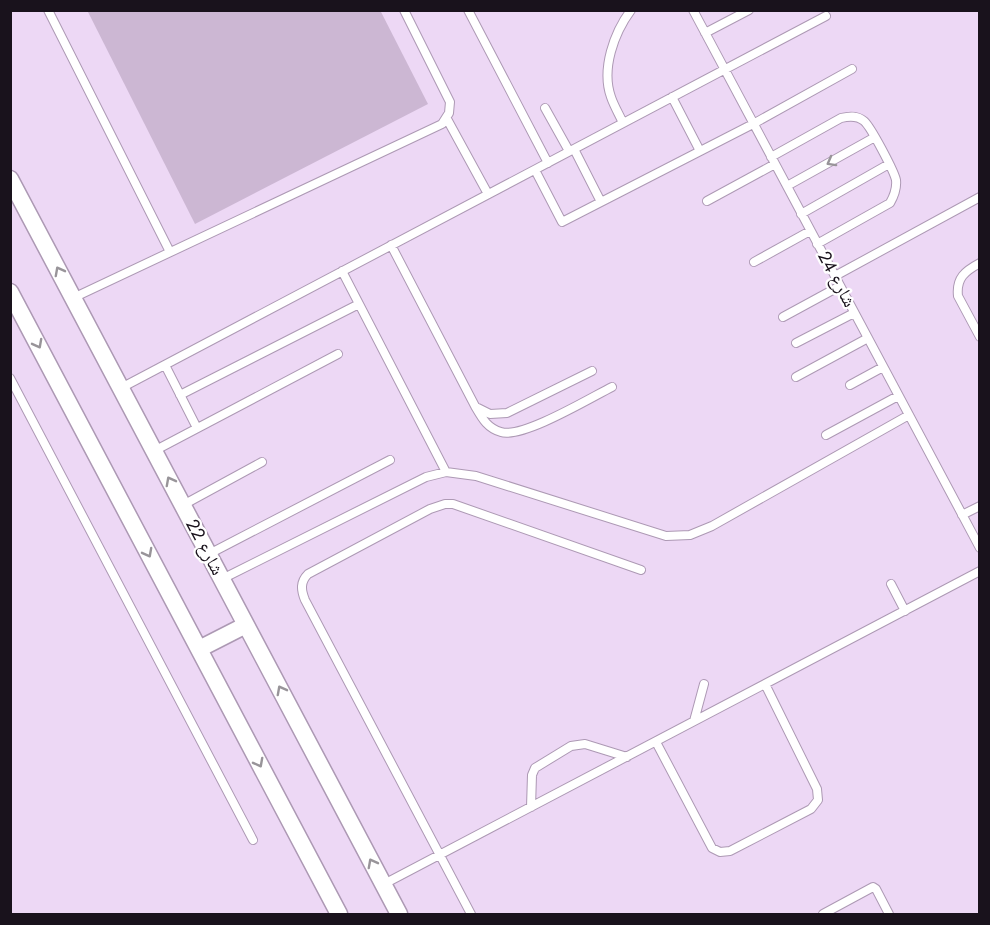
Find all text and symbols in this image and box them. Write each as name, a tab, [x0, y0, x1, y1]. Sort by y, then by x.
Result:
one-way arrow	[826, 155, 837, 166]
street label: شارع 24	[811, 246, 863, 312]
one-way arrow	[55, 267, 66, 277]
one-way arrow	[31, 337, 42, 348]
one-way arrow	[166, 476, 177, 487]
street label: شارع 22	[179, 514, 231, 580]
one-way arrow	[141, 547, 152, 558]
one-way arrow	[277, 686, 288, 696]
one-way arrow	[252, 757, 263, 767]
one-way arrow	[368, 858, 379, 869]

